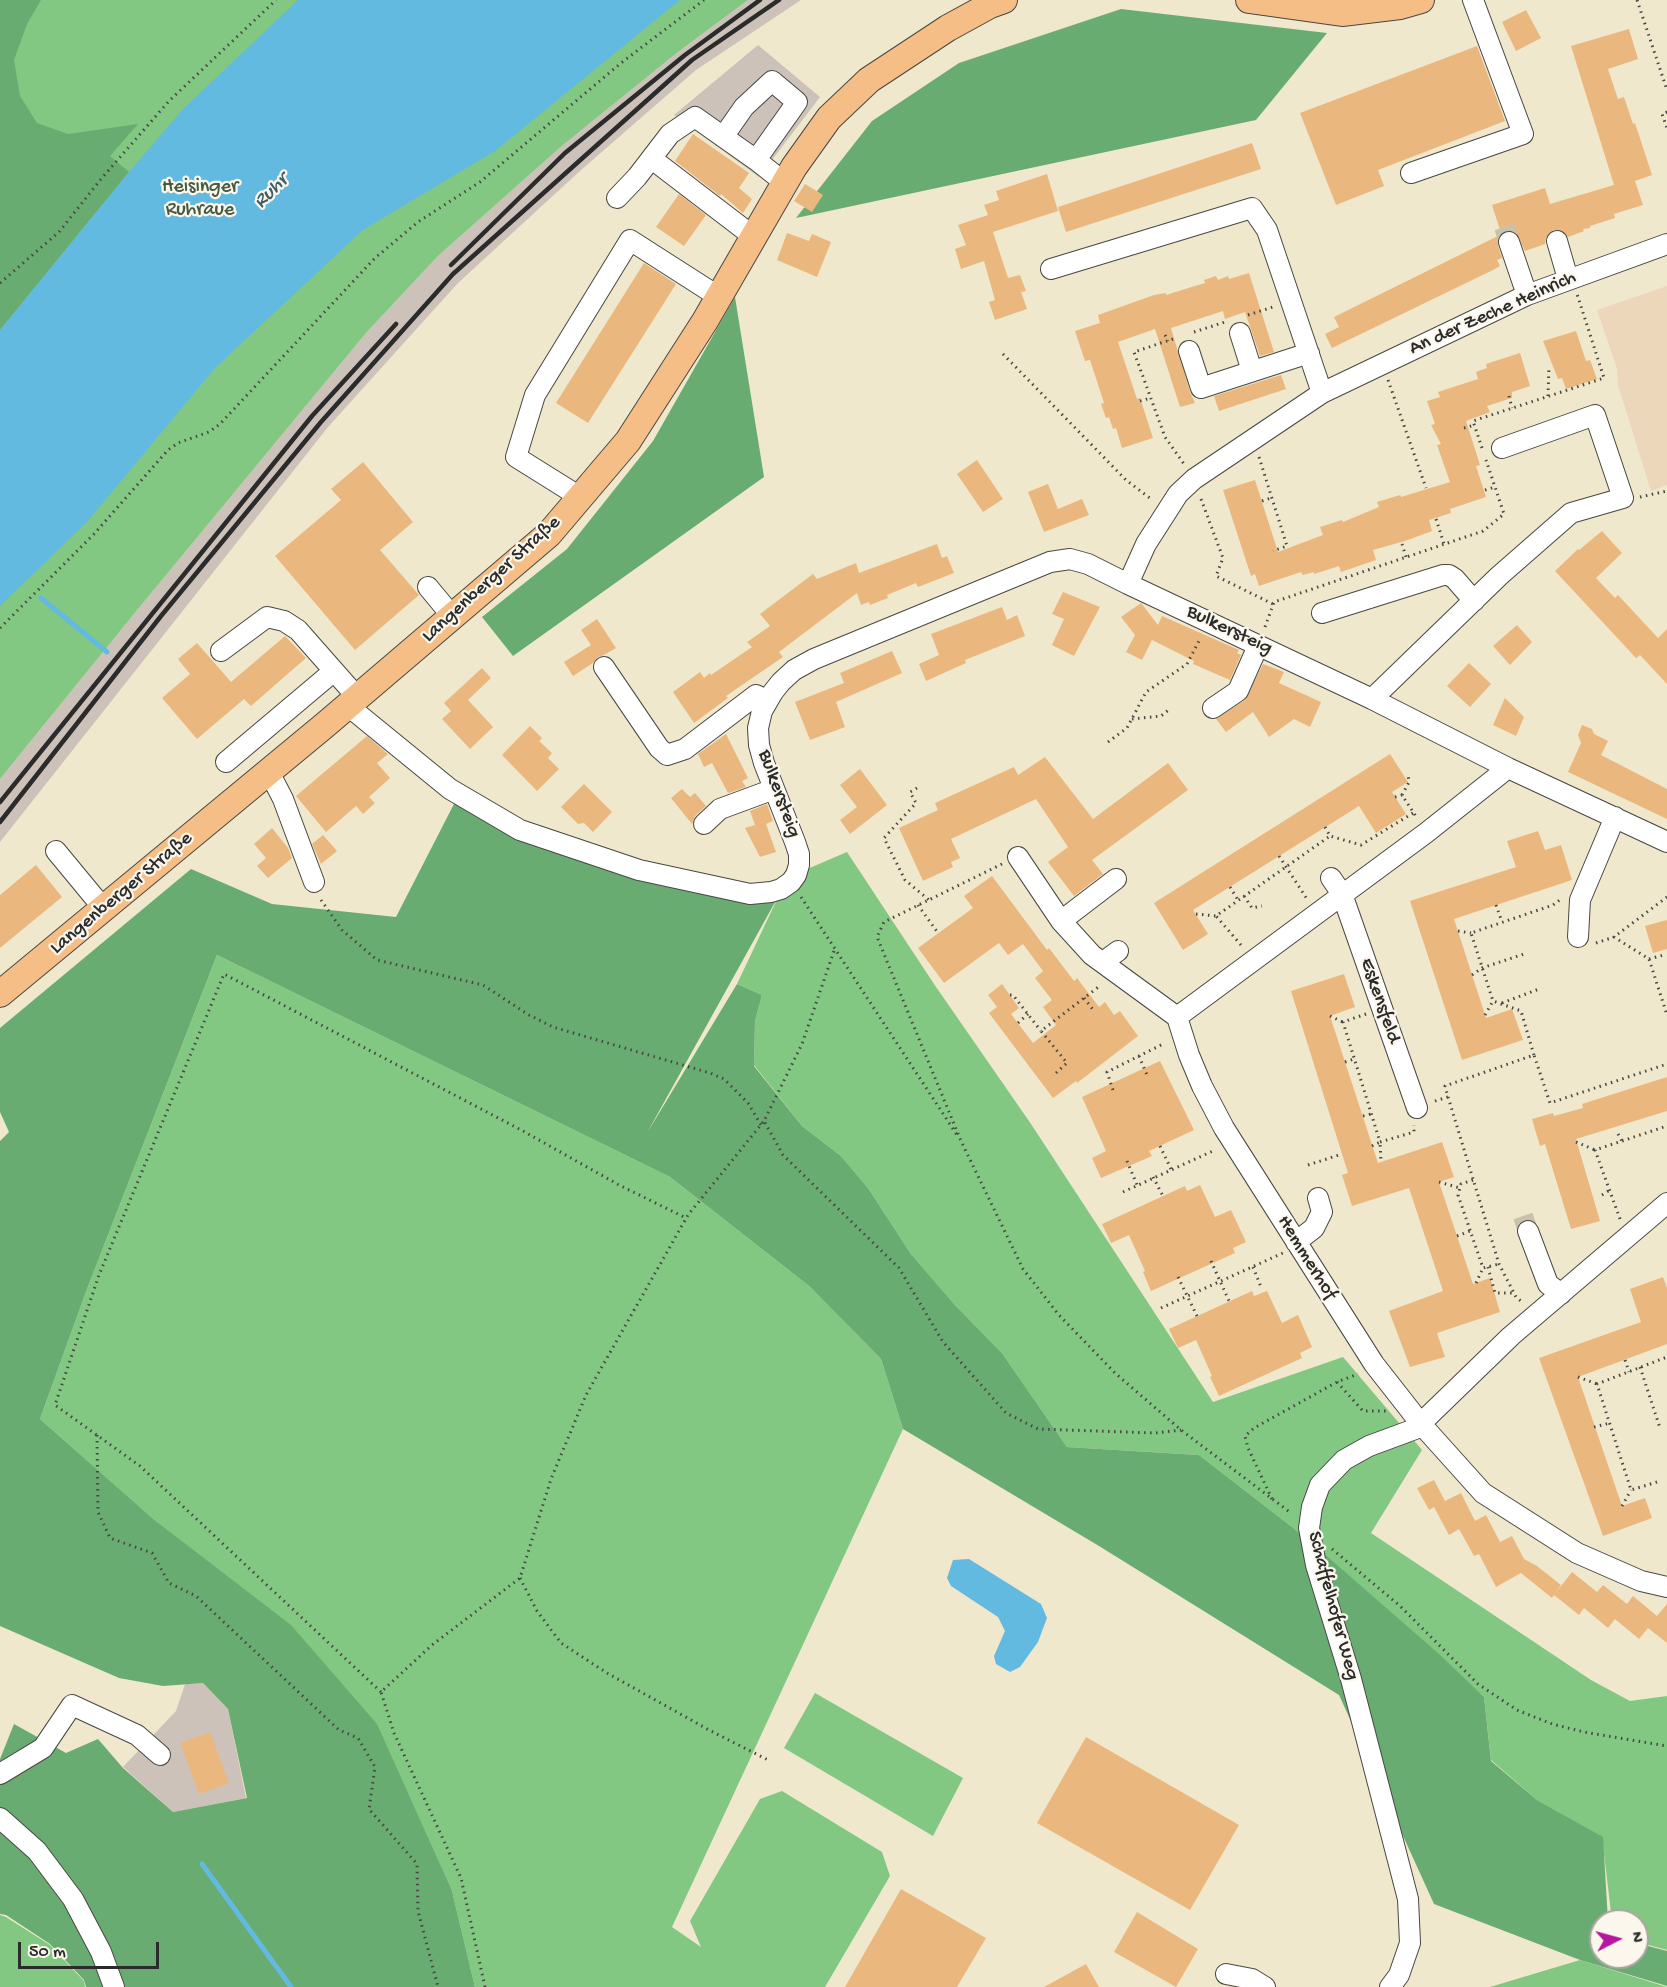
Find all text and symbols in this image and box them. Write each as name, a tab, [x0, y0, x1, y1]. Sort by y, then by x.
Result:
water label: Ruhr	[249, 169, 295, 215]
park label: Heisinger Ruhraue	[162, 176, 238, 223]
street label: An der Zeche Heinrich	[1406, 266, 1580, 362]
street label: Langenberger Straße	[418, 511, 566, 649]
street label: Bulkersteig	[1182, 601, 1276, 661]
street label: Bulkersteig	[751, 747, 805, 841]
street label: Langenberger Straße	[46, 827, 198, 961]
street label: Eskensfeld	[1353, 955, 1405, 1047]
street label: Hemmerhof	[1271, 1211, 1341, 1305]
street label: Schaffelhofer Weg	[1301, 1529, 1363, 1683]
north arrow	[1589, 1909, 1649, 1969]
scale bar	[21, 1930, 162, 1968]
text: N	[1625, 1931, 1645, 1943]
text: 50 m	[29, 1942, 66, 1963]

